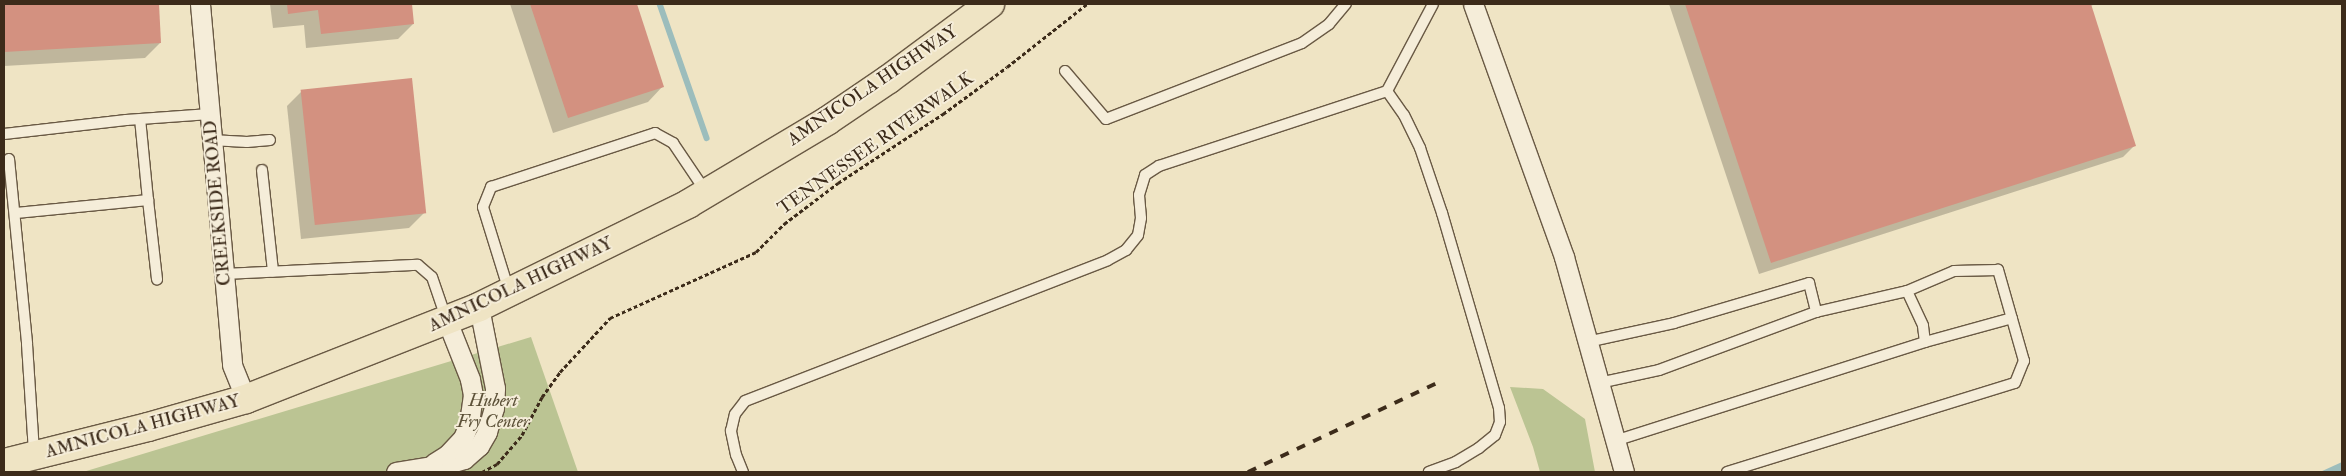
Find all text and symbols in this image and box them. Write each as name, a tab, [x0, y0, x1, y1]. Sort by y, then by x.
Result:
street label: AMNICOLA HIGHWAY	[784, 21, 962, 151]
street label: TENNESSEE RIVERWALK	[774, 68, 978, 220]
street label: CREEKSIDE ROAD	[200, 119, 236, 287]
street label: AMNICOLA HIGHWAY	[425, 233, 617, 337]
street label: AMNICOLA HIGHWAY	[43, 391, 243, 463]
park label: Hubert Fry Center	[457, 391, 529, 434]

